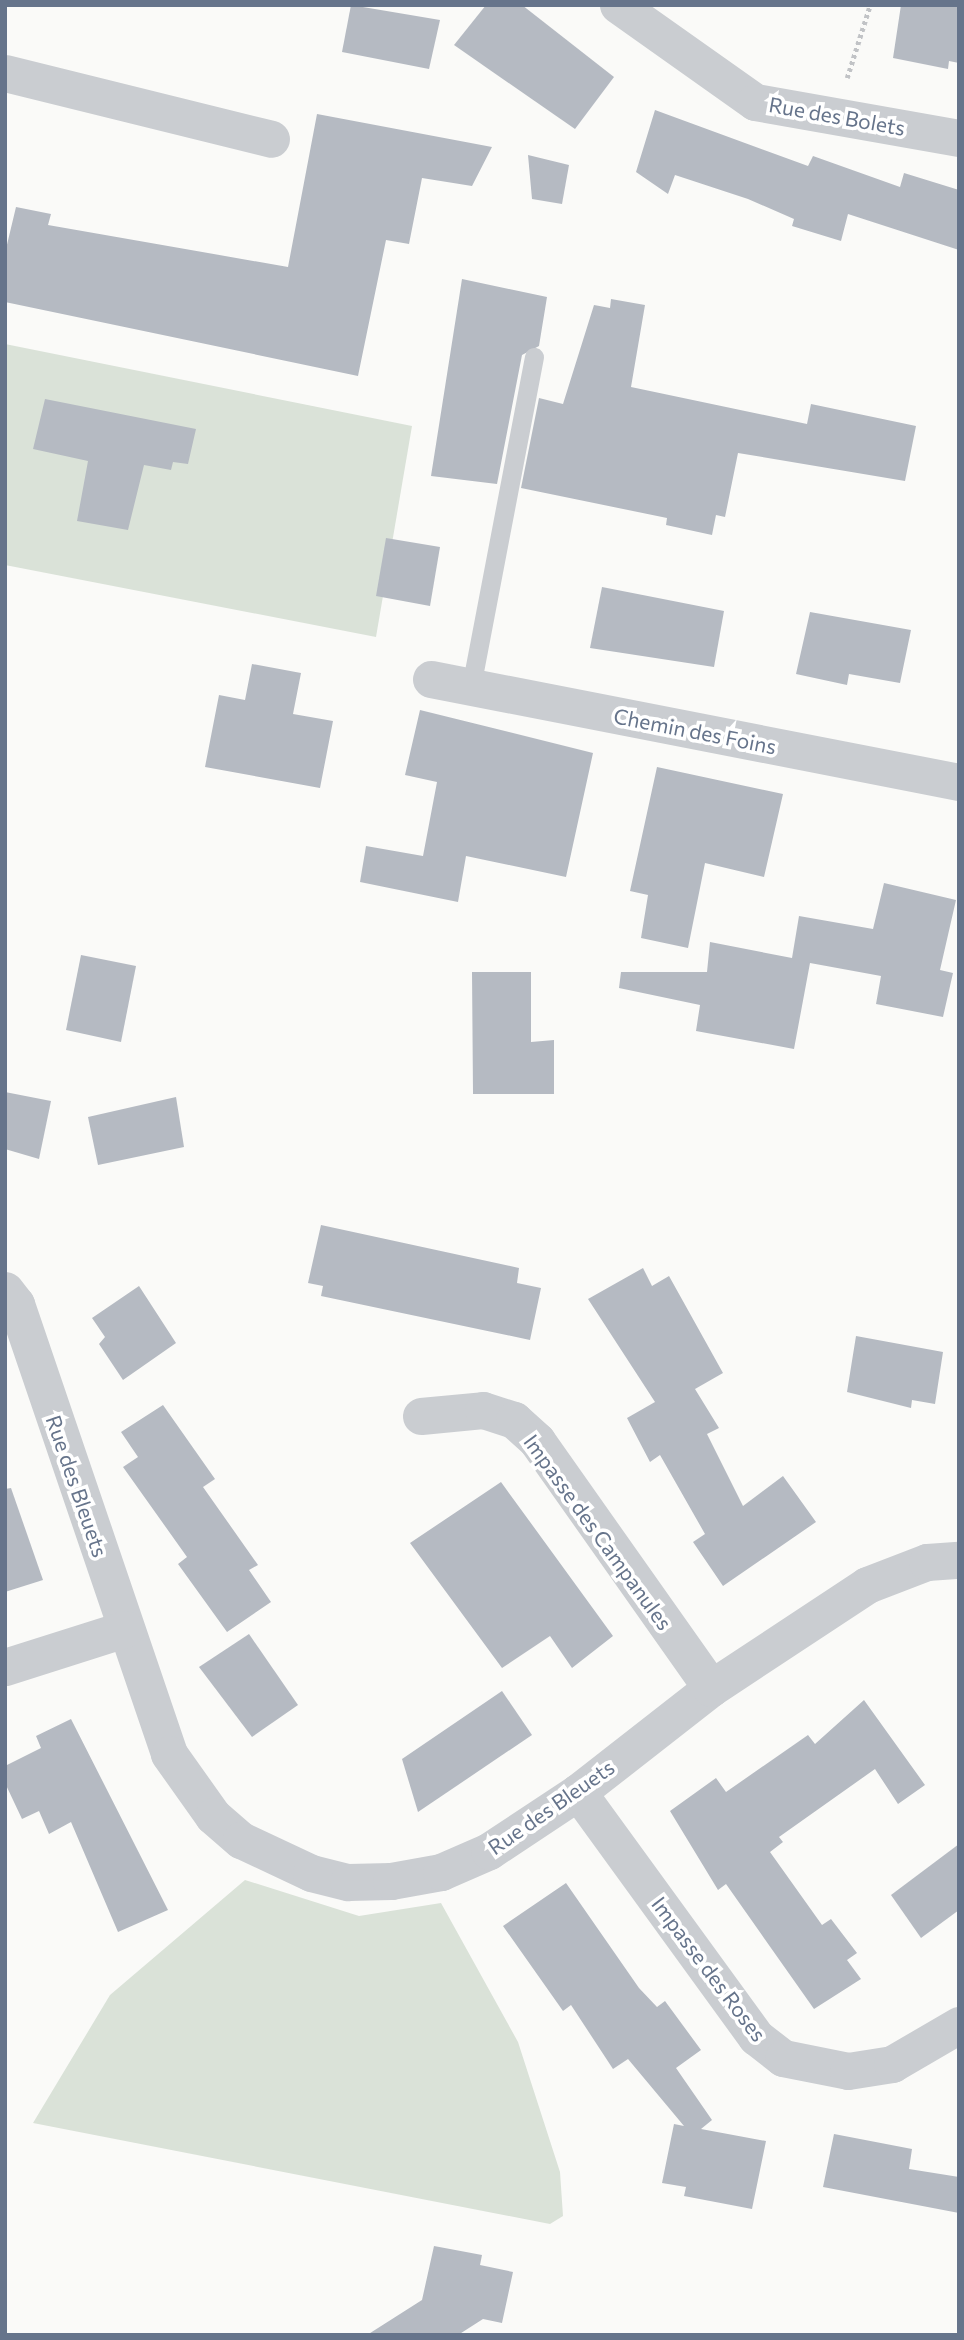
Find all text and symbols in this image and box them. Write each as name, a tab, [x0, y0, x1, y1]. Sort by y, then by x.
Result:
street label: Rue des Bolets	[767, 92, 907, 140]
street label: Chemin des Foins	[612, 703, 778, 759]
street label: Rue des Bleuets	[41, 1412, 113, 1560]
street label: Impasse des Campanules	[519, 1429, 677, 1635]
street label: Rue des Bleuets	[483, 1754, 619, 1860]
street label: Impasse des Roses	[646, 1892, 772, 2046]

